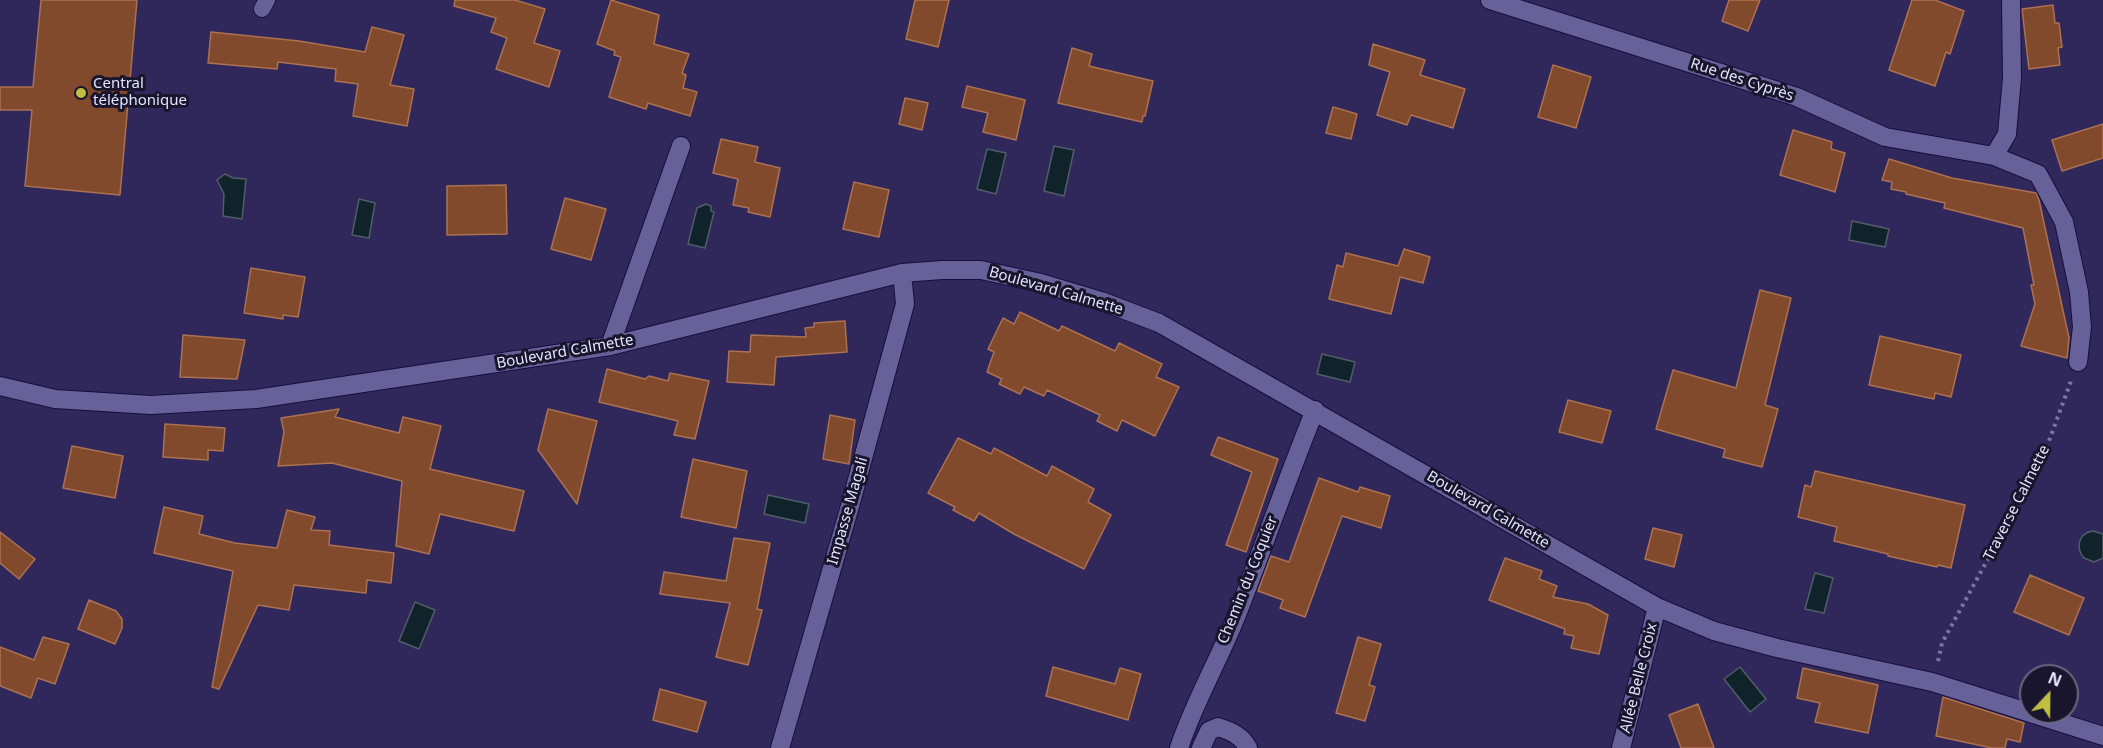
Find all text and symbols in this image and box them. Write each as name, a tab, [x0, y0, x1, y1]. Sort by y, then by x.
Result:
street label: Rue des Cyprès	[1688, 55, 1796, 105]
place label: Central téléphonique	[93, 75, 187, 110]
marker: Central téléphonique	[74, 86, 88, 100]
street label: Boulevard Calmette	[987, 263, 1125, 319]
street label: Boulevard Calmette	[495, 331, 635, 373]
street label: Traverse Calmette	[1980, 442, 2054, 564]
street label: Impasse Magali	[824, 455, 872, 567]
street label: Boulevard Calmette	[1423, 468, 1553, 552]
street label: Chemin du Coquier	[1214, 513, 1282, 647]
street label: Allée Belle Croix	[1617, 621, 1661, 735]
north arrow	[2019, 664, 2079, 724]
text: N	[2045, 667, 2065, 692]

